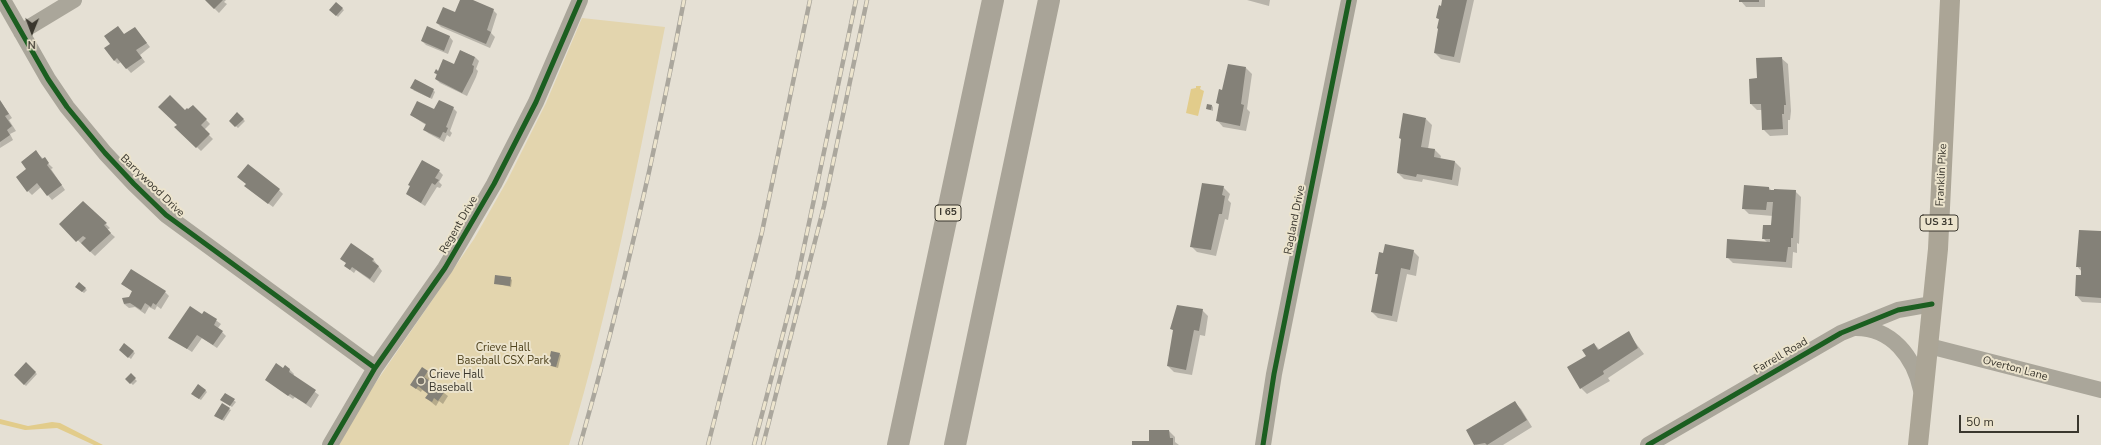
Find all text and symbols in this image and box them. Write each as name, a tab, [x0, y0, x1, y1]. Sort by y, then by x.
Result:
north arrow	[12, 12, 52, 52]
text: N	[28, 37, 36, 52]
street label: Franklin Pike	[1934, 143, 1950, 207]
street label: Barrywood Drive	[117, 152, 187, 220]
street label: Ragland Drive	[1282, 184, 1308, 256]
street label: Regent Drive	[437, 194, 481, 256]
road number: I 65	[935, 205, 961, 221]
road number: US 31	[1920, 215, 1958, 231]
street label: Farrell Road	[1752, 335, 1810, 377]
park label: Crieve Hall Baseball CSX Park	[457, 341, 549, 367]
street label: Overton Lane	[1981, 354, 2049, 384]
place label: Crieve Hall Baseball	[429, 368, 484, 394]
marker: Crieve Hall Baseball	[416, 376, 426, 386]
scale bar	[1961, 407, 2081, 433]
text: 50 m	[1966, 414, 1994, 430]

